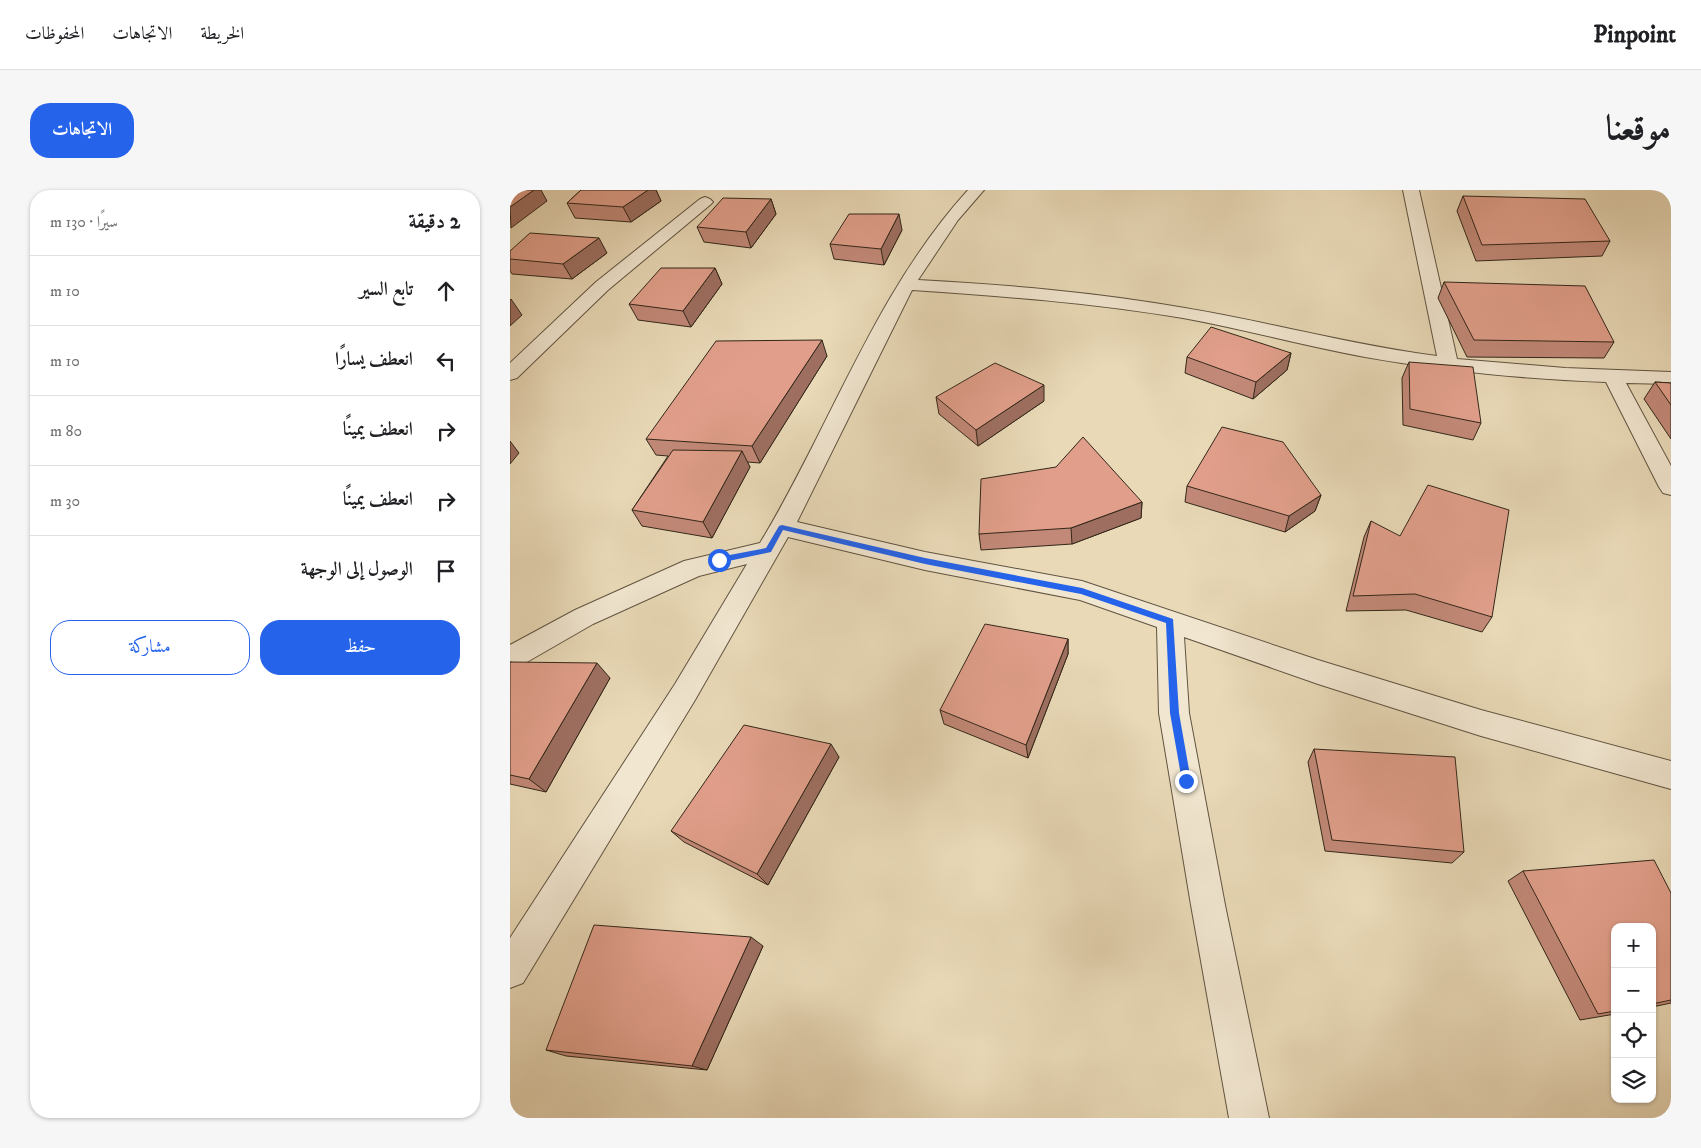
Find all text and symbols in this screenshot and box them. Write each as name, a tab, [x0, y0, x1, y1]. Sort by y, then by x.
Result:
text: Pinpoint	[1593, 20, 1676, 50]
text: المحفوظات	[25, 23, 84, 45]
text: الاتجاهات	[112, 23, 172, 45]
text: الخريطة	[200, 23, 244, 45]
button: الاتجاهات	[30, 103, 134, 158]
text: موقعنا	[1606, 107, 1671, 151]
text: 2 دقيقة	[409, 209, 460, 235]
text: سيرًا · 130 m	[50, 212, 118, 232]
icon: ahead	[432, 277, 460, 305]
text: تابع السير	[359, 278, 413, 301]
text: 10 m	[50, 281, 80, 301]
icon: left	[432, 347, 460, 375]
text: انعطف يسارًا	[335, 348, 413, 371]
text: 10 m	[50, 351, 80, 371]
icon: right	[432, 417, 460, 445]
text: انعطف يمينًا	[343, 418, 413, 441]
text: 80 m	[50, 421, 82, 441]
icon: right	[432, 487, 460, 515]
text: انعطف يمينًا	[343, 488, 413, 511]
text: 30 m	[50, 491, 80, 511]
route start	[708, 549, 731, 572]
icon: arrive	[432, 557, 460, 585]
text: الوصول إلى الوجهة	[301, 558, 413, 581]
button: مشاركة	[50, 620, 250, 675]
button: حفظ	[260, 620, 460, 675]
route end	[1175, 770, 1198, 793]
map controls	[1611, 923, 1656, 1103]
button: +	[1611, 923, 1656, 968]
button: −	[1611, 968, 1656, 1013]
button: locate	[1611, 1013, 1656, 1058]
button: layers	[1611, 1058, 1656, 1103]

